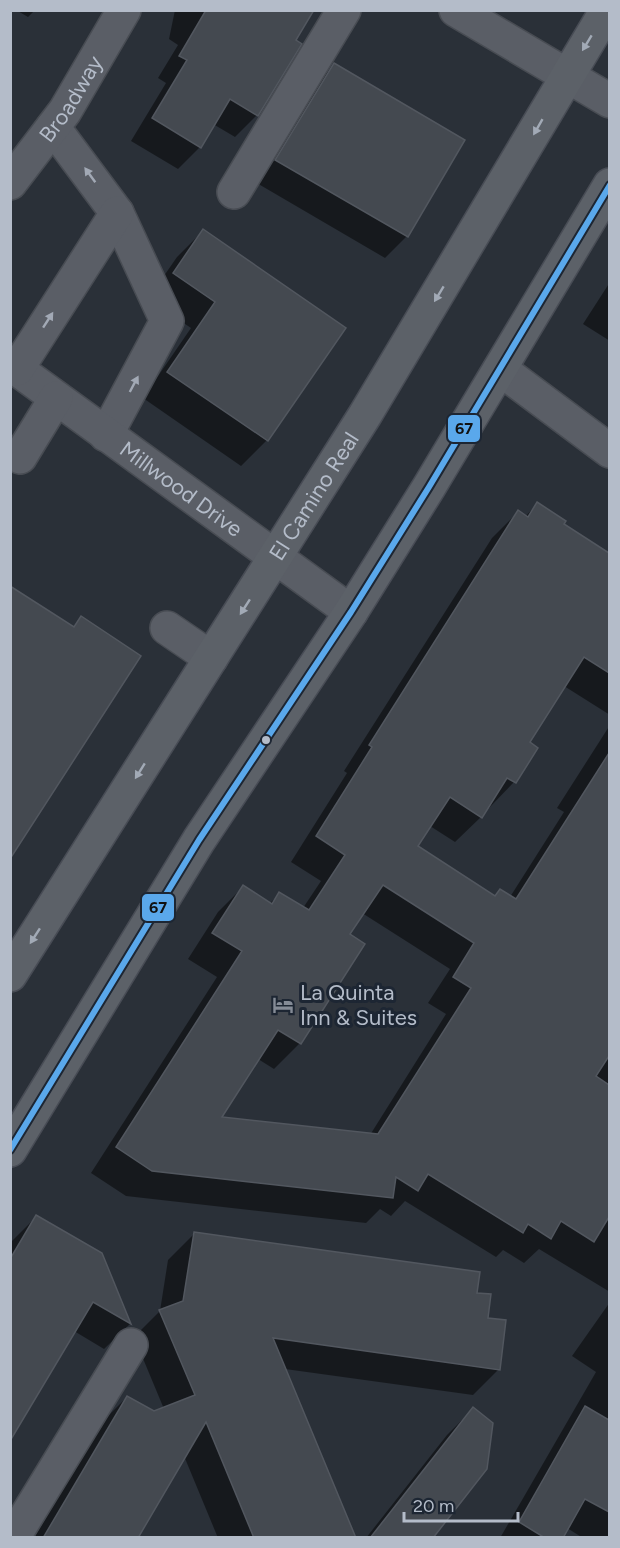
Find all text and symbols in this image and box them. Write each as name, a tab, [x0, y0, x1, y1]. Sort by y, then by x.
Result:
one-way arrow	[582, 35, 593, 51]
street label: Broadway	[33, 50, 109, 148]
one-way arrow	[533, 119, 543, 136]
one-way arrow	[84, 168, 96, 183]
one-way arrow	[433, 286, 444, 302]
one-way arrow	[43, 311, 54, 328]
one-way arrow	[129, 375, 139, 392]
line badge: 67	[447, 414, 481, 443]
text: 67	[455, 419, 473, 438]
street label: El Camino Real	[263, 427, 365, 566]
street label: Millwood Drive	[115, 435, 248, 543]
one-way arrow	[239, 598, 250, 615]
unlabelled marker	[260, 734, 272, 746]
one-way arrow	[134, 763, 145, 779]
line badge: 67	[141, 893, 175, 922]
text: 67	[149, 898, 167, 917]
one-way arrow	[29, 927, 41, 943]
place label: La Quinta Inn & Suites	[300, 979, 417, 1031]
hotel icon: La Quinta Inn & Suites	[271, 993, 295, 1017]
scale bar	[404, 1485, 518, 1523]
text: 20 m	[413, 1495, 454, 1517]

